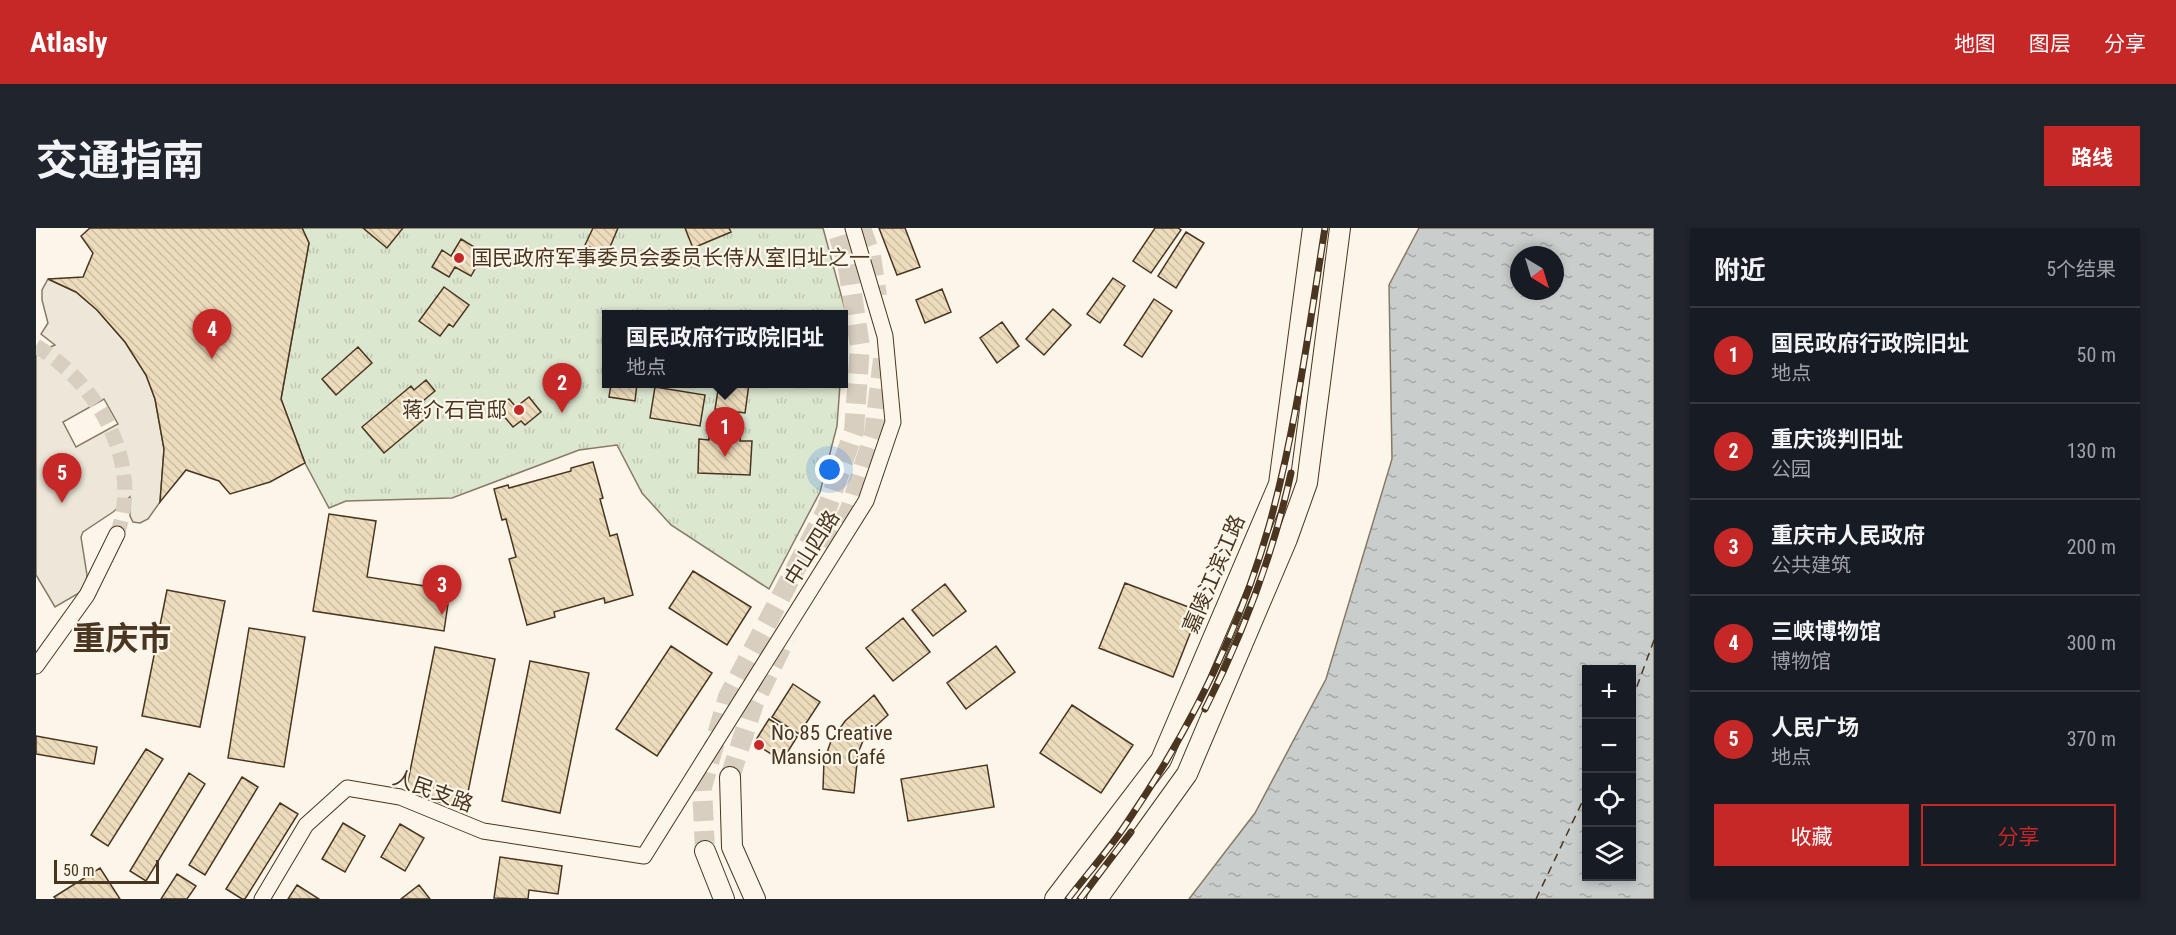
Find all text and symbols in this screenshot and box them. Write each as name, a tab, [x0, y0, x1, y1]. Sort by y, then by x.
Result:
text: Atlasly	[30, 26, 108, 59]
text: 地图	[1954, 32, 1996, 56]
text: 图层	[2029, 32, 2071, 56]
text: 分享	[2104, 32, 2146, 56]
button: 路线	[2044, 126, 2140, 186]
text: 交通指南	[36, 136, 204, 185]
place label: 国民政府军事委员会委员长侍从室旧址之一	[471, 246, 870, 270]
north arrow	[1510, 246, 1564, 300]
marker: 国民政府军事委员会委员长侍从室旧址之一	[452, 251, 466, 265]
text: 附近	[1714, 255, 1766, 285]
text: 5个结果	[2046, 257, 2116, 281]
pin: 4	[192, 310, 231, 359]
popup	[602, 310, 848, 388]
text: 国民政府行政院旧址	[626, 325, 824, 350]
text: 国民政府行政院旧址	[1771, 331, 1969, 356]
text: 1	[1728, 343, 1739, 367]
text: 50 m	[2077, 343, 2116, 367]
text: 地点	[626, 355, 666, 379]
text: 地点	[1771, 361, 1811, 385]
pin: 2	[542, 364, 582, 413]
place label: 蒋介石官邸	[402, 398, 507, 422]
marker: 蒋介石官邸	[512, 403, 526, 417]
pin: 1	[706, 408, 744, 457]
text: 重庆谈判旧址	[1771, 427, 1903, 452]
text: 2	[1728, 439, 1739, 463]
text: 130 m	[2067, 439, 2116, 463]
pin: 5	[42, 454, 82, 503]
your location	[815, 455, 844, 484]
text: 公园	[1771, 457, 1811, 481]
street label: 中山四路	[780, 506, 844, 590]
street label: 嘉陵江滨江路	[1178, 511, 1250, 637]
text: 重庆市人民政府	[1771, 523, 1925, 548]
text: 3	[1728, 535, 1739, 559]
text: 200 m	[2067, 535, 2116, 559]
text: 公共建筑	[1771, 553, 1851, 577]
pin: 3	[422, 566, 462, 615]
district label: 重庆市	[73, 619, 172, 658]
text: 三峡博物馆	[1771, 619, 1881, 644]
text: 4	[1728, 631, 1739, 655]
text: 300 m	[2067, 631, 2116, 655]
text: 博物馆	[1771, 649, 1831, 673]
map controls	[1582, 665, 1636, 881]
button: +	[1582, 665, 1636, 719]
text: 人民广场	[1771, 715, 1859, 740]
button: −	[1582, 719, 1636, 773]
place label: No 85 Creative Mansion Café	[771, 721, 893, 769]
text: 5	[1728, 727, 1739, 751]
text: 370 m	[2067, 727, 2116, 751]
marker: No 85 Creative Mansion Café	[752, 738, 766, 752]
text: 地点	[1771, 745, 1811, 769]
street label: 人民支路	[389, 765, 477, 817]
button: locate	[1582, 773, 1636, 827]
button: 收藏	[1714, 804, 1909, 866]
button: 分享	[1921, 804, 2116, 866]
button: layers	[1582, 827, 1636, 881]
scale bar	[54, 857, 159, 884]
text: 50 m	[63, 861, 95, 880]

